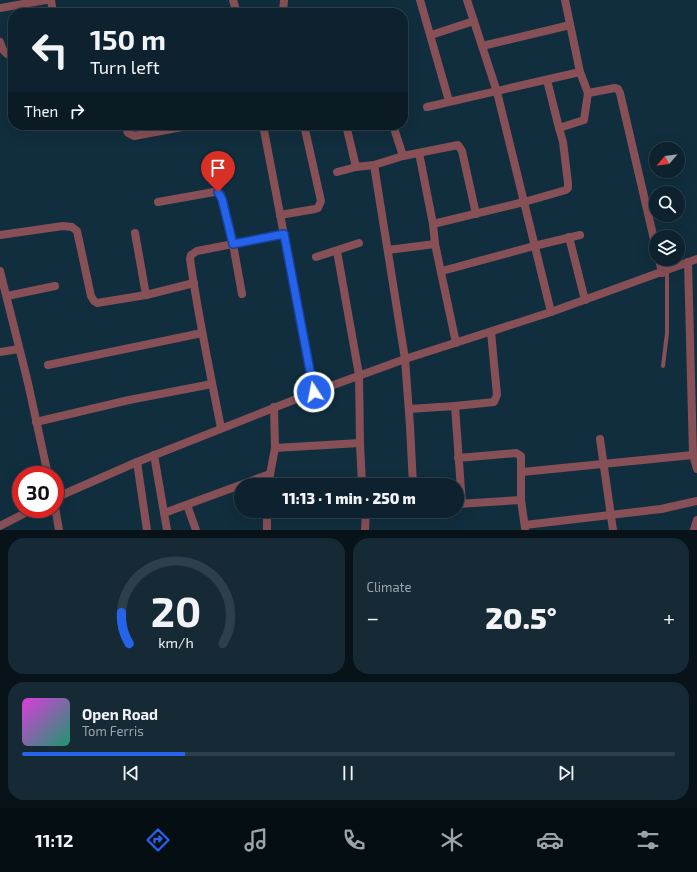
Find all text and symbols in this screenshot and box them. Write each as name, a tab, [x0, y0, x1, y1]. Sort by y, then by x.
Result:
text: 150 m	[90, 22, 166, 56]
icon: left	[24, 24, 76, 76]
text: Turn left	[90, 56, 160, 78]
icon: right	[66, 100, 88, 122]
text: Then	[24, 102, 58, 120]
north arrow	[649, 142, 685, 178]
map controls	[649, 142, 685, 266]
pin	[201, 151, 235, 192]
icon: arrive	[207, 157, 229, 179]
button: search	[649, 186, 685, 222]
button: layers	[649, 230, 685, 266]
position arrow	[293, 371, 335, 413]
speed limit sign: 30	[12, 466, 64, 518]
text: 11:13 · 1 min · 250 m	[282, 489, 416, 507]
text: Climate	[367, 579, 411, 595]
text: 20	[151, 585, 201, 635]
text: 20.5°	[485, 599, 557, 635]
text: −	[367, 604, 379, 630]
text: +	[663, 604, 675, 630]
text: km/h	[159, 634, 194, 651]
text: Open Road	[82, 705, 158, 723]
text: Tom Ferris	[82, 723, 144, 739]
icon: previous	[120, 762, 142, 784]
icon: pause	[337, 762, 359, 784]
icon: next	[555, 762, 577, 784]
icon: directions	[144, 826, 172, 854]
icon: music	[242, 826, 270, 854]
icon: phone	[340, 826, 368, 854]
icon: climate	[438, 826, 466, 854]
icon: car	[536, 826, 564, 854]
icon: filters	[634, 826, 662, 854]
text: 11:12	[35, 829, 73, 851]

